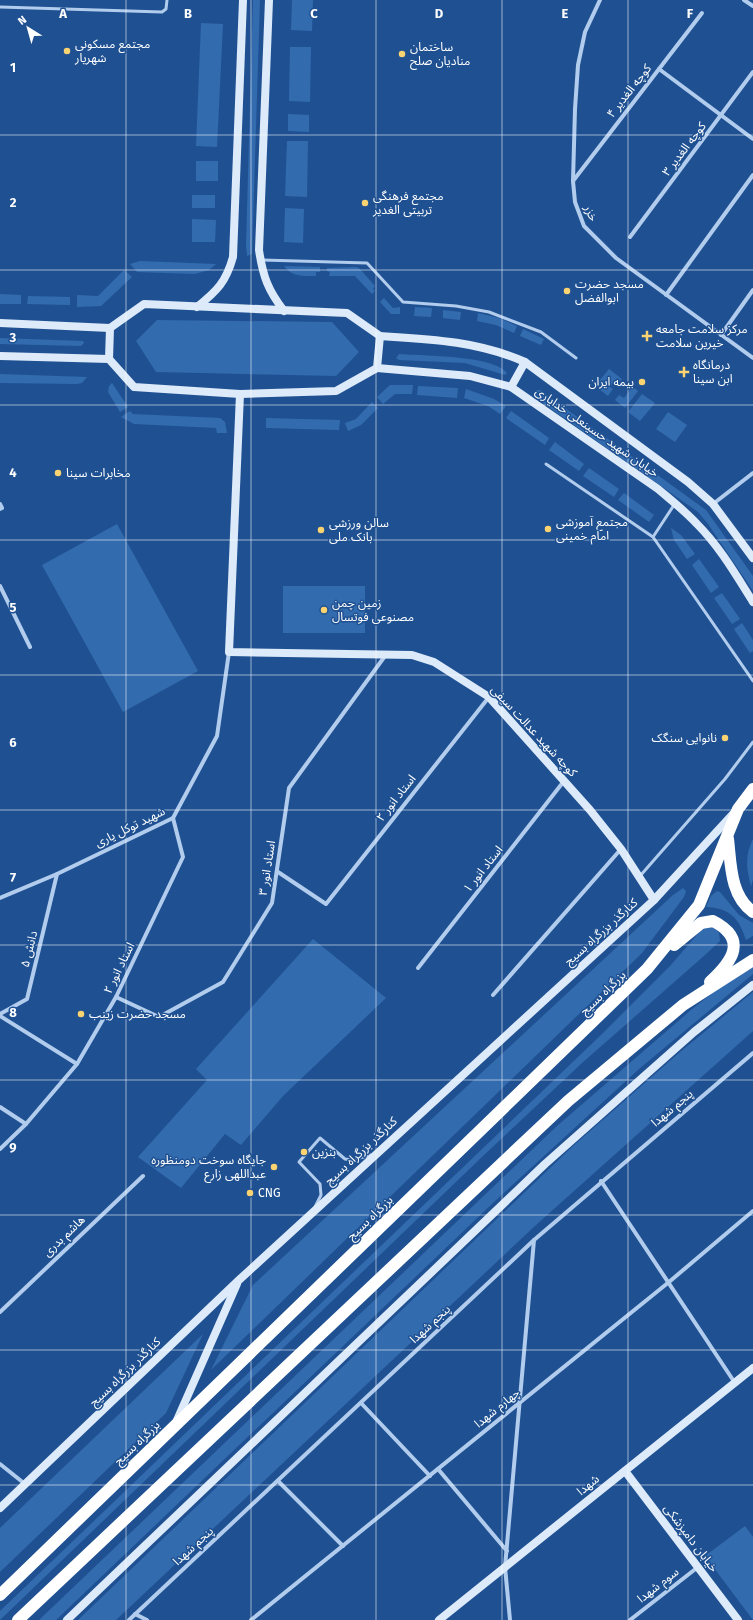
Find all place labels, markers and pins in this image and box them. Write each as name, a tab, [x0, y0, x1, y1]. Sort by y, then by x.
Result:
place label: مجتمع مسکونی شهریار	[74, 37, 150, 65]
place label: ساختمان منادیان صلح	[410, 40, 470, 70]
marker: مجتمع مسکونی شهریار	[62, 46, 72, 56]
marker: ساختمان منادیان صلح	[397, 49, 407, 59]
place label: مجتمع فرهنگی تربیتی الغدیر	[372, 189, 443, 217]
marker: مجتمع فرهنگی تربیتی الغدیر	[360, 198, 370, 208]
place label: مسجد حضرت ابوالفضل	[575, 277, 644, 305]
marker: مسجد حضرت ابوالفضل	[562, 286, 572, 296]
place label: مرکز سلامت جامعه خیرین سلامت	[656, 322, 748, 350]
marker: مرکز سلامت جامعه خیرین سلامت	[641, 330, 653, 342]
place label: درمانگاه ابن سینا	[693, 358, 733, 386]
marker: درمانگاه ابن سینا	[678, 366, 690, 378]
place label: بیمه ایران	[588, 375, 634, 389]
marker: بیمه ایران	[637, 377, 647, 387]
place label: مخابرات سینا	[66, 466, 131, 480]
marker: مخابرات سینا	[53, 468, 63, 478]
place label: مجتمع آموزشی امام خمینی	[556, 515, 628, 545]
place label: سالن ورزشی بانک ملی	[329, 516, 389, 544]
marker: مجتمع آموزشی امام خمینی	[543, 524, 553, 534]
marker: سالن ورزشی بانک ملی	[316, 525, 326, 535]
place label: زمین چمن مصنوعی فوتسال	[332, 596, 414, 624]
marker: زمین چمن مصنوعی فوتسال	[319, 605, 329, 615]
place label: نانوایی سنگک	[652, 731, 717, 745]
marker: نانوایی سنگک	[720, 733, 730, 743]
place label: مسجد حضرت زینب	[89, 1007, 186, 1021]
marker: مسجد حضرت زینب	[76, 1009, 86, 1019]
place label: بنزین	[312, 1145, 336, 1159]
marker: بنزین	[299, 1147, 309, 1157]
place label: جایگاه سوخت دومنظوره عبداللهی زارع	[151, 1153, 266, 1183]
marker: جایگاه سوخت دومنظوره عبداللهی زارع	[269, 1162, 279, 1172]
place label: CNG	[258, 1186, 281, 1200]
marker: CNG	[245, 1188, 255, 1198]

